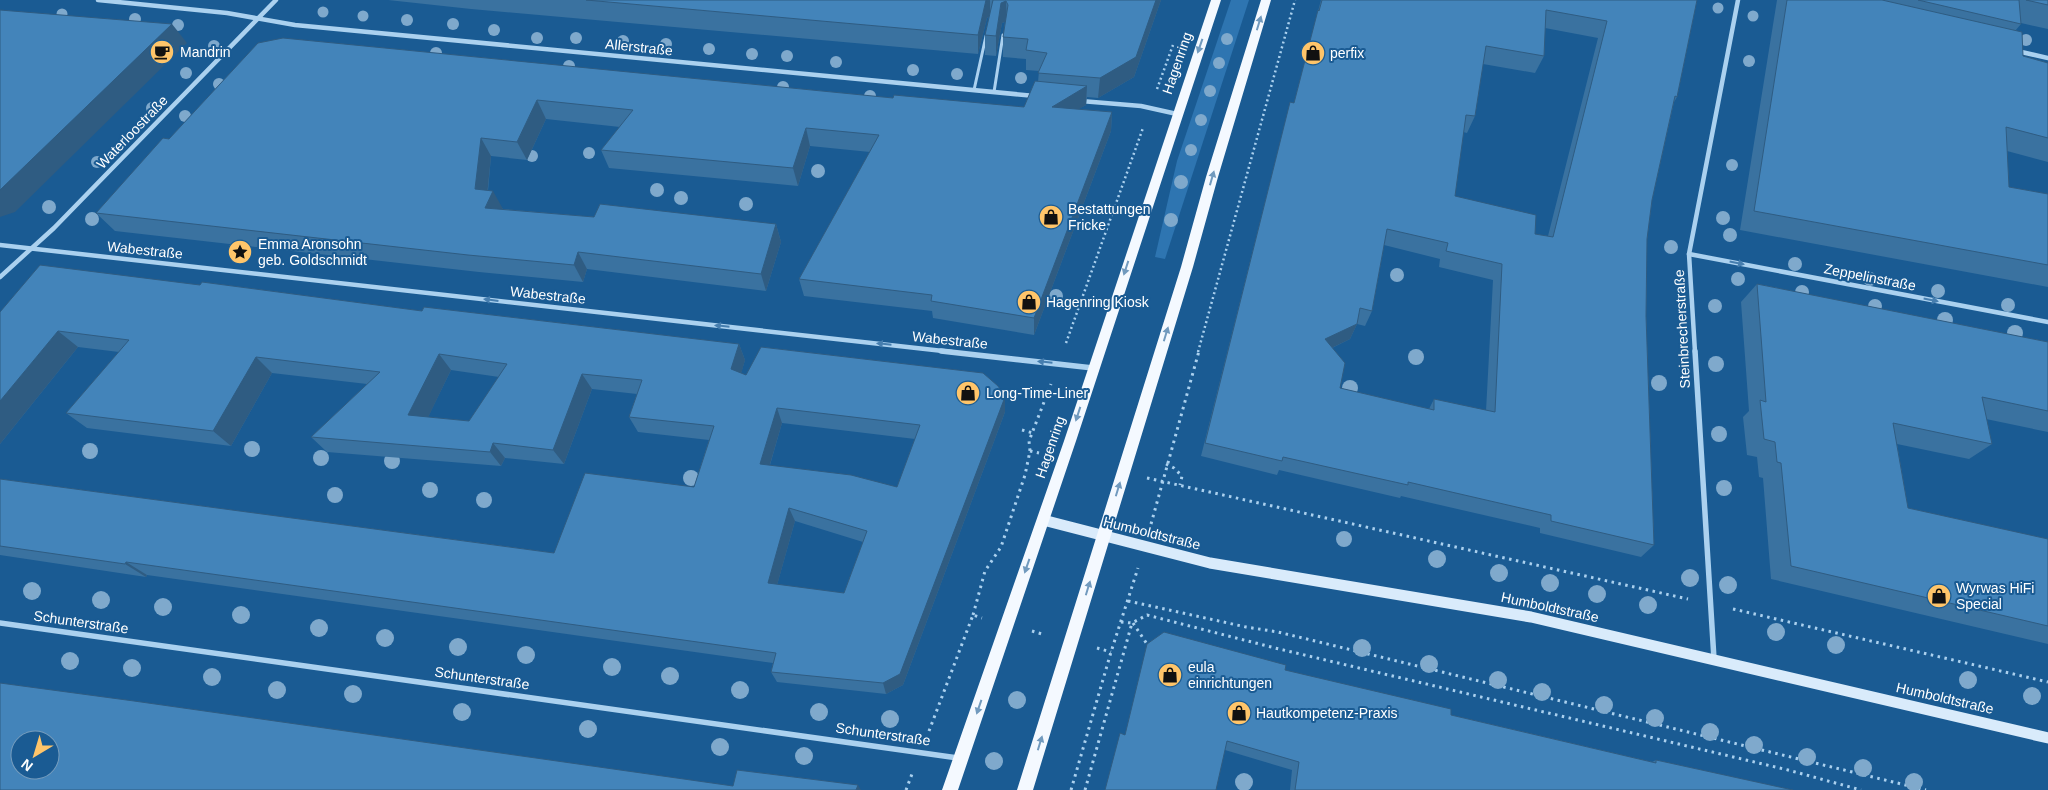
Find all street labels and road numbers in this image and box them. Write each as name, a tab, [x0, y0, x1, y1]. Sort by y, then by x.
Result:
street label: Hagenring	[1159, 30, 1195, 96]
street label: Allerstraße	[605, 36, 674, 59]
street label: Waterloostraße	[93, 92, 171, 172]
street label: Wabestraße	[107, 238, 184, 262]
street label: Zeppelinstraße	[1823, 260, 1918, 294]
street label: Steinbrecherstraße	[1671, 269, 1693, 389]
street label: Wabestraße	[510, 283, 587, 307]
street label: Wabestraße	[912, 328, 989, 352]
street label: Hagenring	[1032, 414, 1068, 480]
street label: Humboldtstraße	[1102, 513, 1202, 553]
street label: Humboldtstraße	[1500, 589, 1601, 625]
street label: Schunterstraße	[32, 607, 130, 637]
street label: Schunterstraße	[433, 663, 531, 693]
street label: Humboldtstraße	[1895, 679, 1996, 717]
street label: Schunterstraße	[834, 719, 932, 749]

